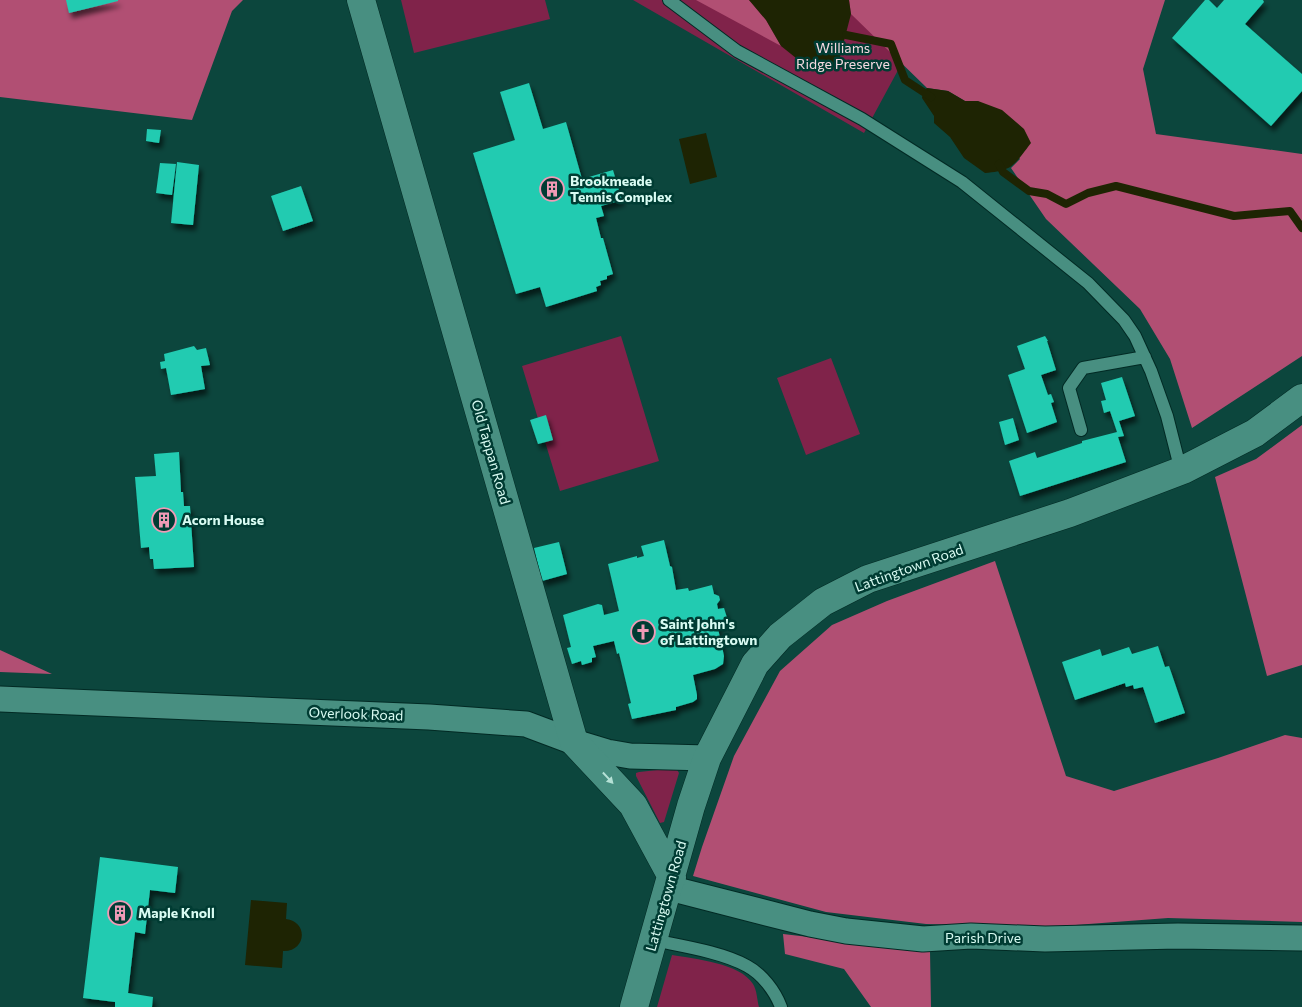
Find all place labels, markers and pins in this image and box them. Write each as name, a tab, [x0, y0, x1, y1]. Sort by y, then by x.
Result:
place label: Brookmeade Tennis Complex	[570, 172, 672, 205]
building icon: Brookmeade Tennis Complex	[539, 176, 565, 202]
building icon: Acorn House	[151, 507, 177, 533]
place label: Acorn House	[182, 511, 264, 528]
place label: Saint John's of Lattingtown	[660, 615, 757, 648]
church icon: Saint John's of Lattingtown	[630, 619, 656, 645]
building icon: Maple Knoll	[107, 900, 133, 926]
place label: Maple Knoll	[138, 904, 215, 921]

